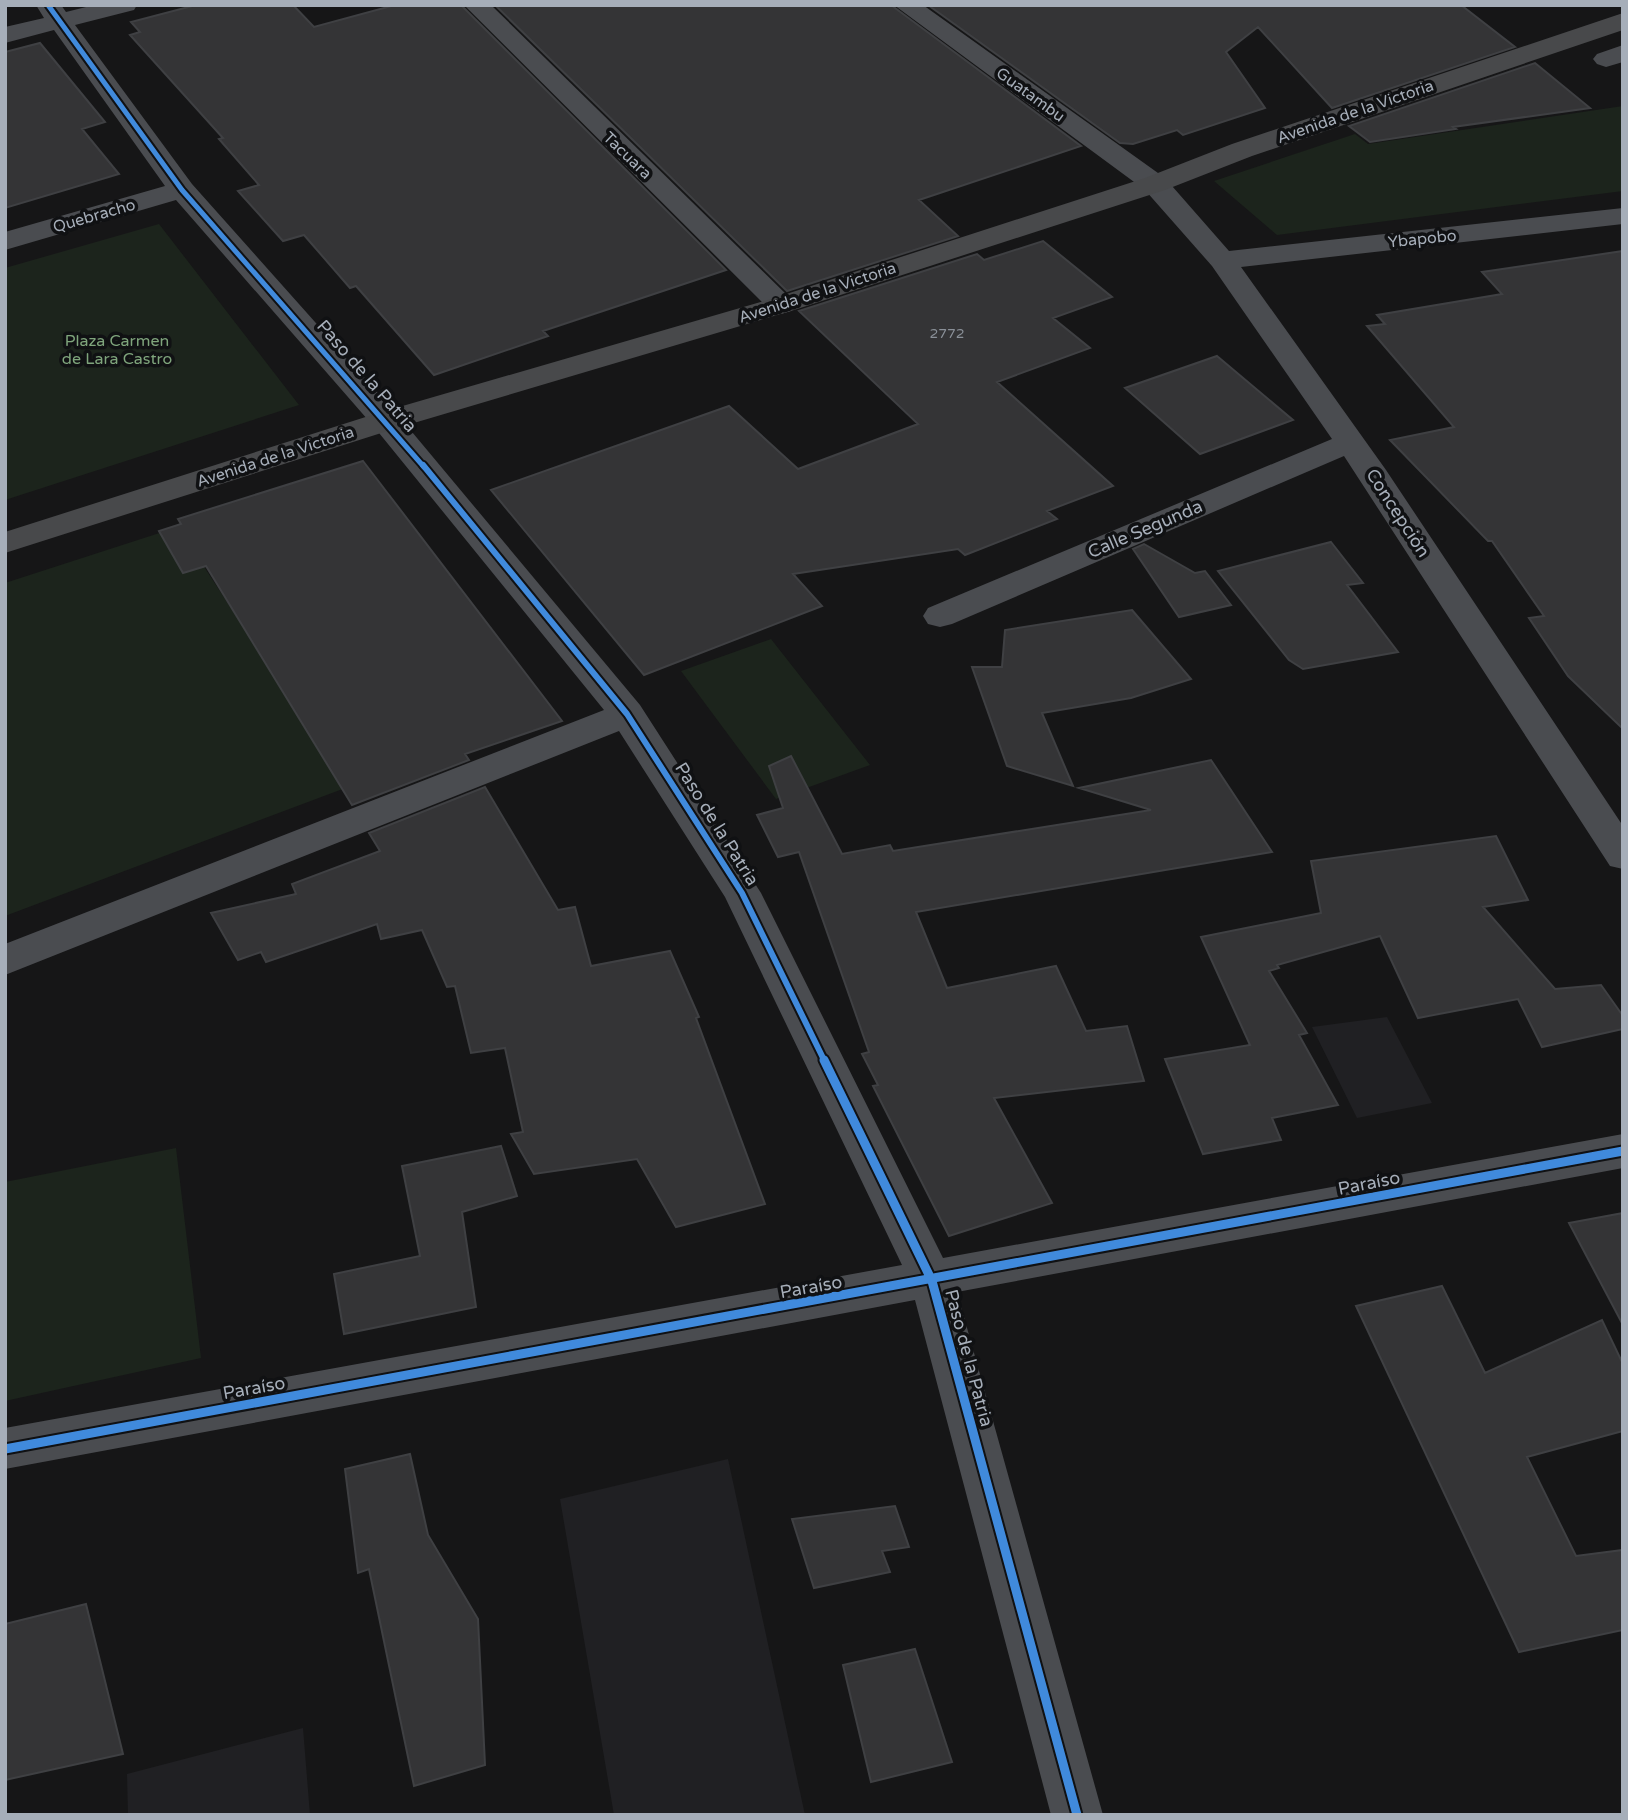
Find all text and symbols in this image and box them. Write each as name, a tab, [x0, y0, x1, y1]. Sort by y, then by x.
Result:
street label: Guatambu	[992, 63, 1069, 126]
street label: Avenida de la Victoria	[1274, 76, 1436, 148]
street label: Tacuara	[599, 128, 656, 184]
street label: Quebracho	[51, 195, 138, 237]
street label: Ybapobo	[1387, 225, 1457, 253]
street label: Avenida de la Victoria	[736, 258, 899, 328]
street label: Paso de la Patria	[312, 315, 422, 437]
house number: 2772	[929, 325, 965, 342]
park label: Plaza Carmen de Lara Castro	[62, 331, 172, 369]
street label: Avenida de la Victoria	[194, 422, 357, 492]
street label: Concepción	[1361, 465, 1435, 561]
street label: Calle Segunda	[1084, 495, 1206, 563]
street label: Paso de la Patria	[670, 758, 764, 890]
street label: Paraíso	[1336, 1166, 1402, 1200]
street label: Paraíso	[778, 1271, 844, 1303]
street label: Paso de la Patria	[940, 1287, 998, 1429]
street label: Paraíso	[221, 1372, 287, 1404]

